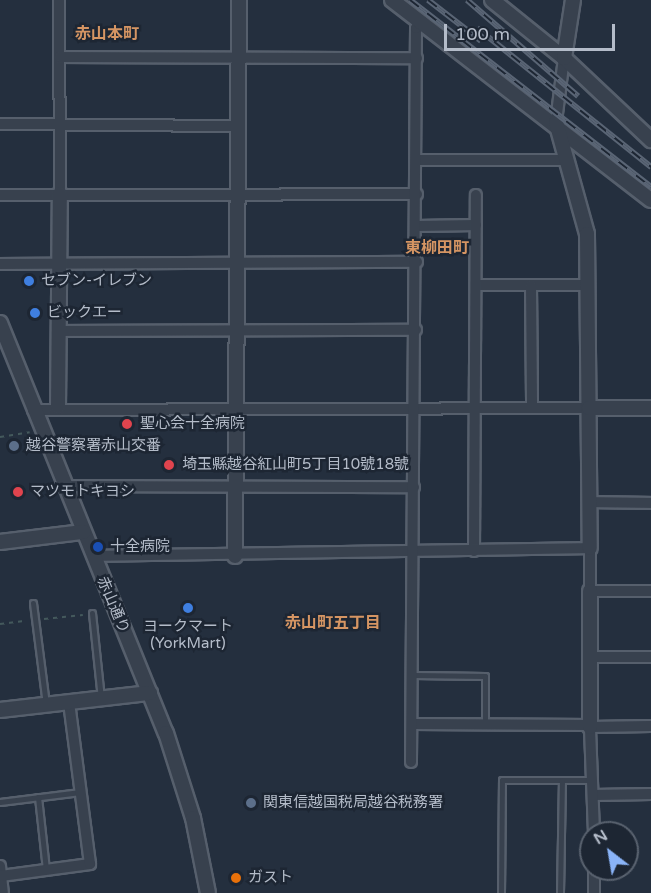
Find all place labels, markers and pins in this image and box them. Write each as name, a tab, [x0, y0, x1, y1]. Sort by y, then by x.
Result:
place label: セブン-イレブン	[41, 272, 152, 290]
marker: セブン-イレブン	[22, 274, 36, 288]
place label: ビックエー	[47, 304, 122, 322]
marker: ビックエー	[28, 306, 42, 320]
marker: 聖心会十全病院	[118, 415, 136, 433]
place label: 聖心会十全病院	[140, 415, 245, 433]
place label: 越谷警察署赤山交番	[26, 437, 161, 455]
marker: 越谷警察署赤山交番	[7, 439, 21, 453]
marker: 埼玉縣越谷紅山町5丁目10號18號	[160, 456, 178, 474]
place label: 埼玉縣越谷紅山町5丁目10號18號	[182, 456, 409, 474]
place label: マツモトキヨシ	[30, 483, 135, 501]
marker: マツモトキヨシ	[11, 485, 25, 499]
place label: 十全病院	[110, 538, 170, 556]
marker: 十全病院	[91, 540, 105, 554]
marker: ヨークマート (YorkMart)	[181, 601, 195, 615]
place label: ヨークマート (YorkMart)	[143, 617, 233, 652]
place label: 関東信越国税局越谷税務署	[263, 794, 443, 812]
marker: 関東信越国税局越谷税務署	[244, 796, 258, 810]
place label: ガスト	[248, 869, 293, 887]
marker: ガスト	[229, 871, 243, 885]

